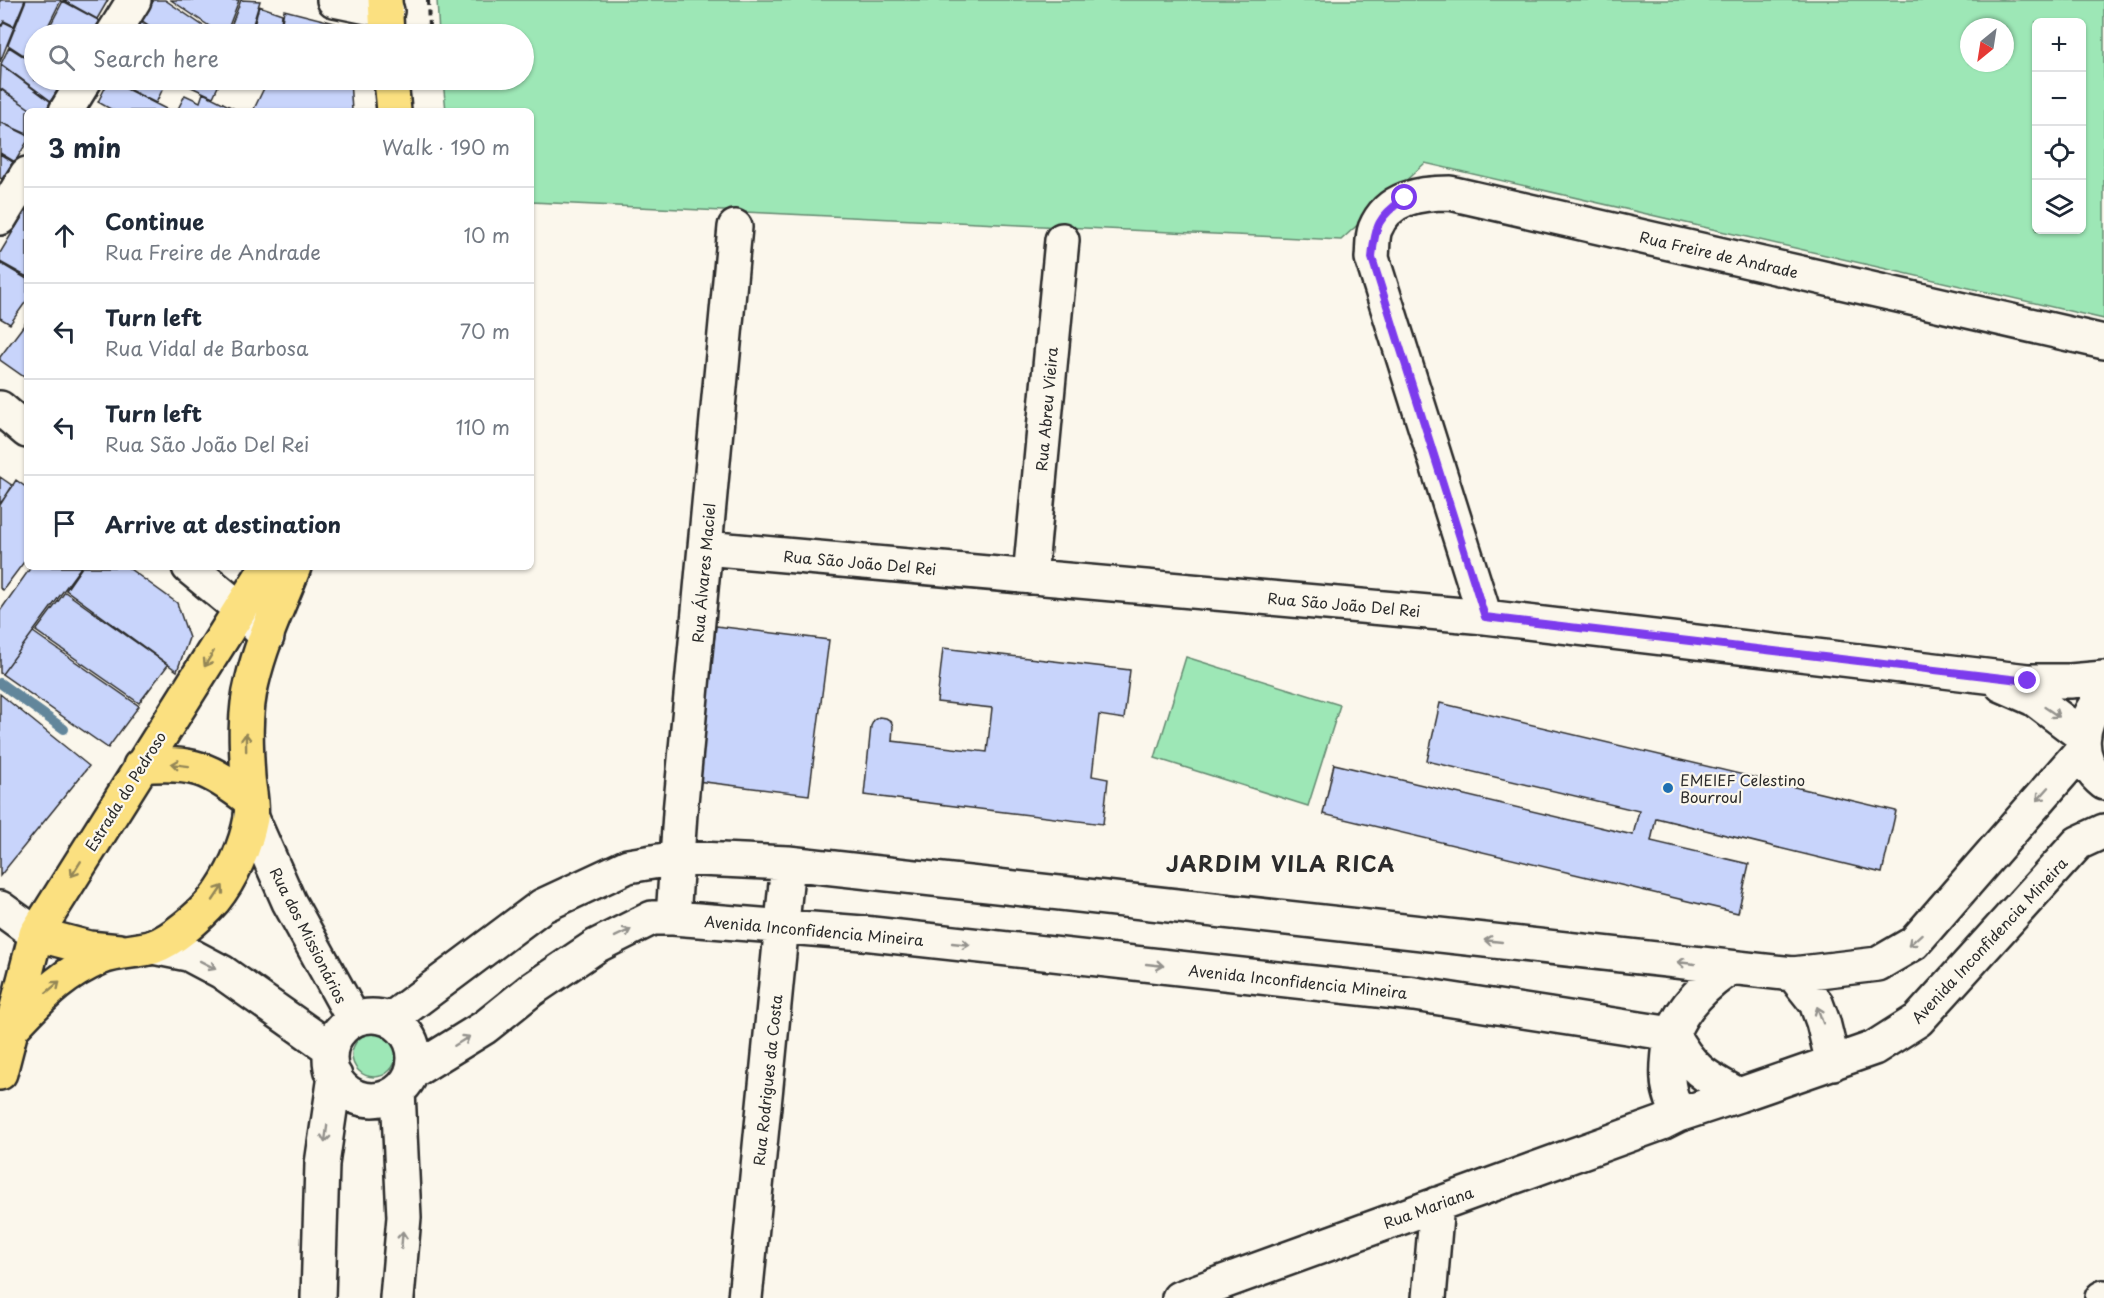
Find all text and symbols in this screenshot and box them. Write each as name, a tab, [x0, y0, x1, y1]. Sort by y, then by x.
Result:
north arrow	[1960, 18, 2014, 72]
map controls	[2032, 18, 2086, 234]
button: +	[2032, 18, 2086, 72]
search box	[24, 24, 534, 90]
icon: search	[45, 41, 78, 74]
text: Search here	[93, 41, 219, 74]
button: −	[2032, 72, 2086, 126]
button: locate	[2032, 126, 2086, 180]
text: 3 min	[48, 128, 121, 167]
text: Walk · 190 m	[382, 132, 510, 162]
button: layers	[2032, 180, 2086, 234]
route start	[1391, 184, 1417, 210]
text: Continue	[105, 204, 204, 237]
icon: ahead	[48, 219, 81, 252]
text: 10 m	[463, 220, 510, 250]
street label: Rua Freire de Andrade	[1637, 225, 1801, 283]
text: Rua Freire de Andrade	[105, 237, 321, 267]
text: Turn left	[105, 300, 202, 333]
icon: left	[48, 315, 81, 348]
text: 70 m	[460, 316, 510, 346]
text: Rua Vidal de Barbosa	[105, 333, 308, 363]
street label: Rua Abreu Vieira	[1029, 346, 1063, 472]
text: Turn left	[105, 396, 202, 429]
icon: left	[48, 411, 81, 444]
text: 110 m	[456, 412, 510, 442]
text: Rua São João Del Rei	[105, 429, 309, 459]
street label: Rua Álvares Maciel	[685, 502, 721, 644]
icon: arrive	[48, 507, 81, 540]
text: Arrive at destination	[105, 507, 341, 540]
street label: Rua São João Del Rei	[783, 544, 937, 580]
street label: Rua São João Del Rei	[1267, 586, 1421, 622]
one-way arrow	[203, 650, 215, 667]
route end	[2014, 667, 2040, 693]
one-way arrow	[2043, 706, 2060, 718]
street label: Estrada do Pedroso	[79, 726, 171, 856]
one-way arrow	[240, 732, 252, 752]
one-way arrow	[171, 759, 191, 770]
place label: EMEIEF Celestino Bourroul	[1680, 768, 1805, 808]
marker: EMEIEF Celestino Bourroul	[1661, 781, 1675, 795]
one-way arrow	[2036, 786, 2050, 801]
district label: JARDIM VILA RICA	[1166, 847, 1396, 879]
street label: Avenida Inconfidencia Mineira	[1906, 851, 2073, 1028]
one-way arrow	[69, 860, 81, 877]
street label: Rua dos Missionários	[265, 863, 353, 1007]
one-way arrow	[212, 885, 224, 902]
street label: Avenida Inconfidencia Mineira	[704, 909, 925, 951]
one-way arrow	[614, 926, 632, 938]
one-way arrow	[1907, 933, 1922, 947]
one-way arrow	[1483, 936, 1503, 947]
one-way arrow	[950, 938, 970, 949]
one-way arrow	[1677, 957, 1697, 968]
street label: Avenida Inconfidencia Mineira	[1187, 958, 1409, 1004]
one-way arrow	[199, 960, 217, 971]
one-way arrow	[1144, 960, 1164, 971]
one-way arrow	[45, 980, 61, 993]
street label: Rua Rodrigues da Costa	[747, 993, 787, 1167]
one-way arrow	[1814, 1006, 1825, 1025]
one-way arrow	[453, 1035, 470, 1047]
one-way arrow	[321, 1123, 332, 1143]
street label: Rua Mariana	[1380, 1180, 1477, 1234]
one-way arrow	[397, 1230, 408, 1250]

